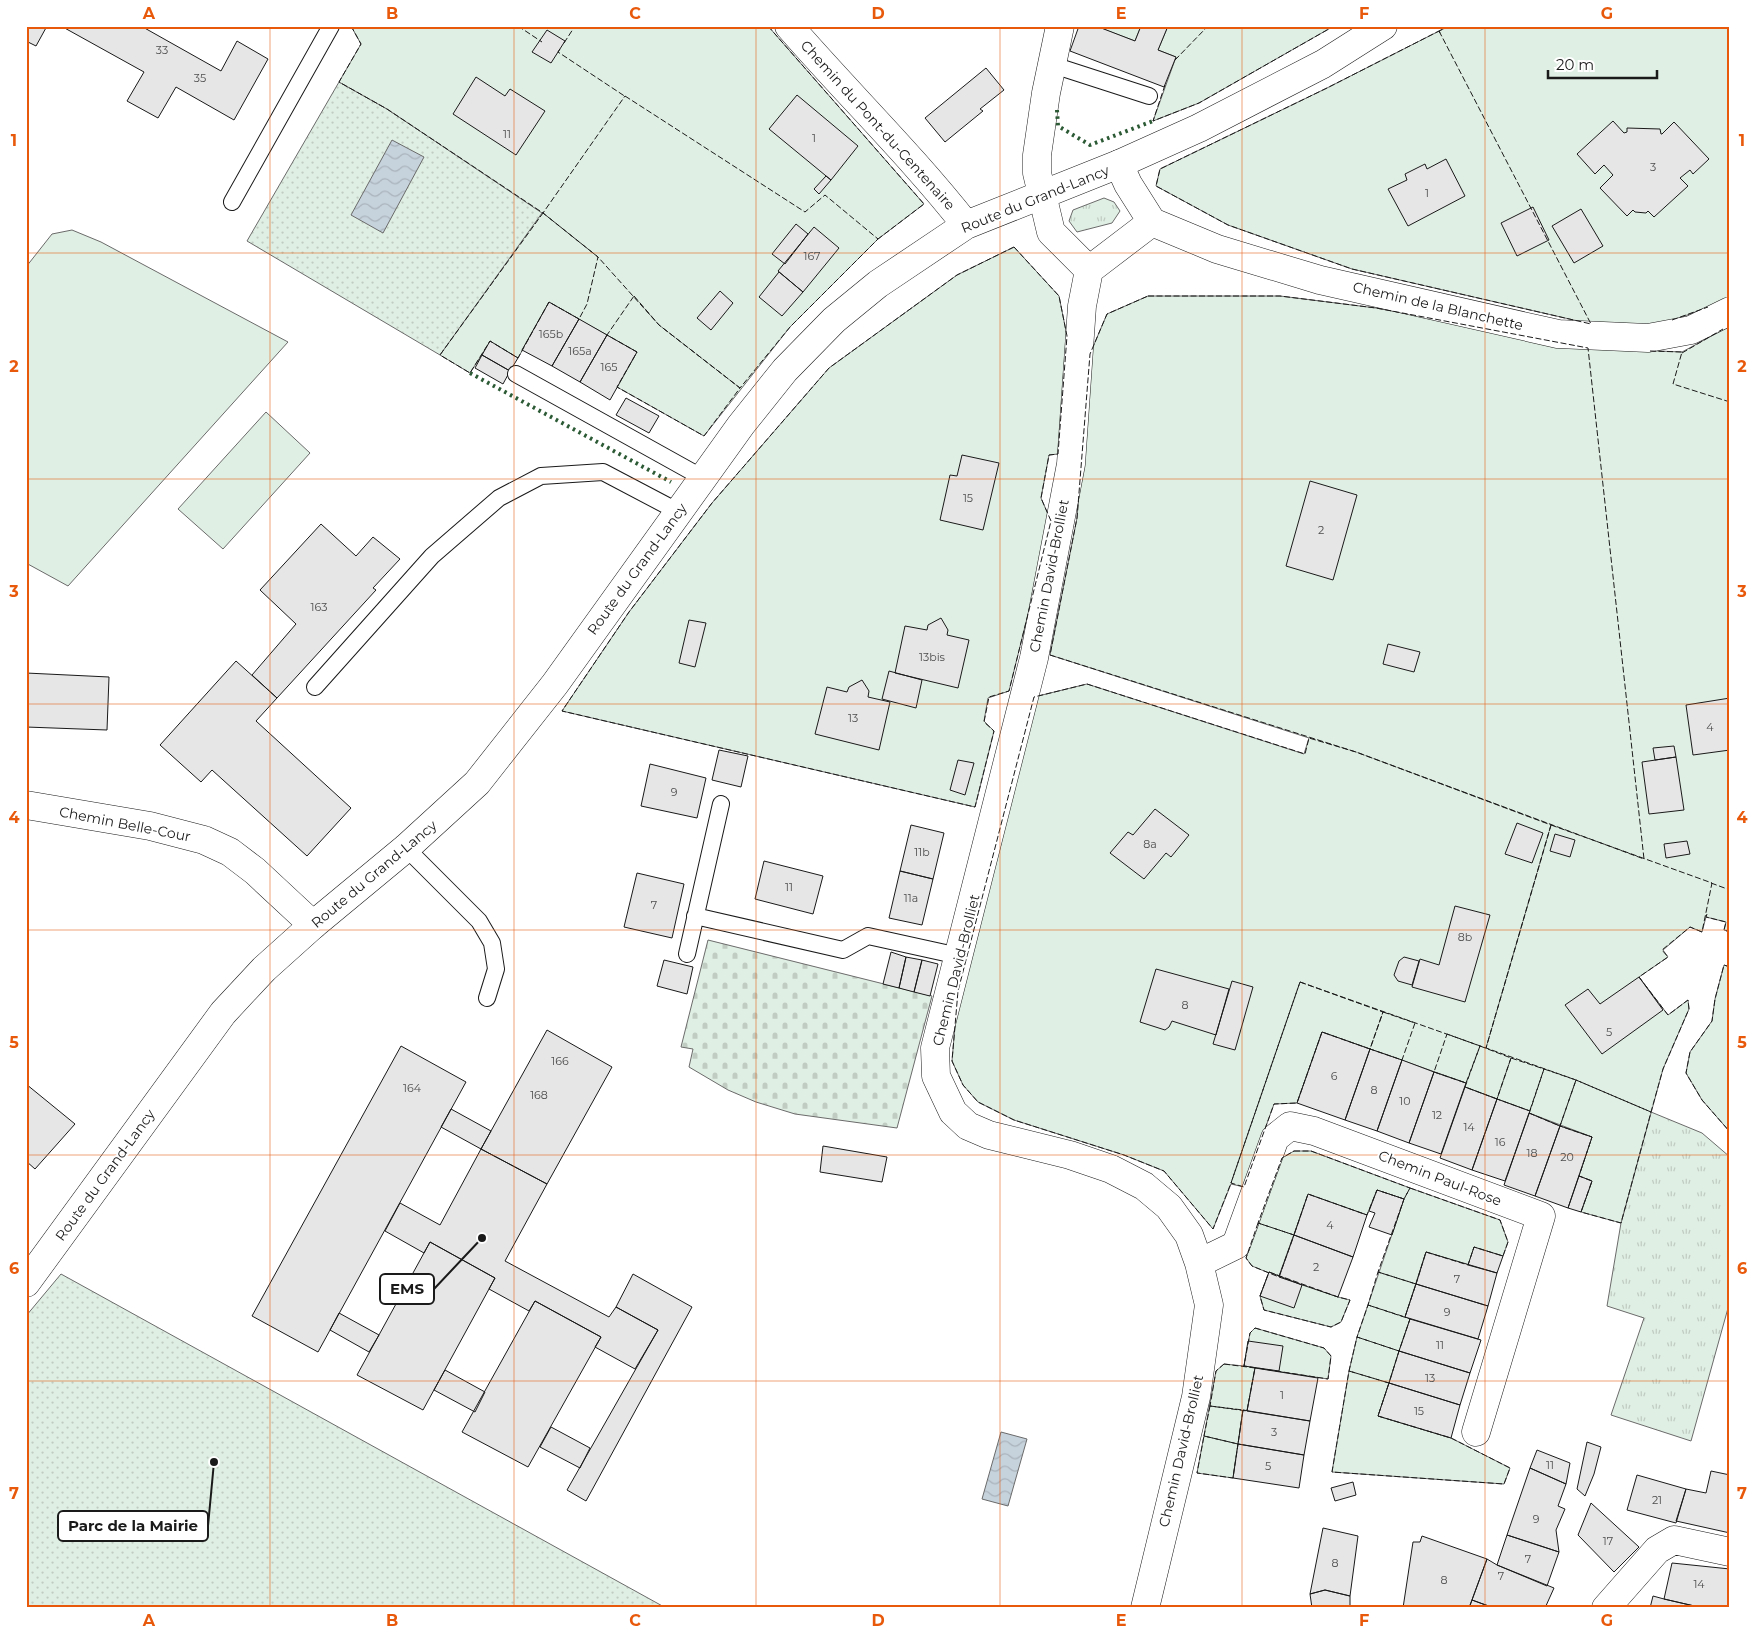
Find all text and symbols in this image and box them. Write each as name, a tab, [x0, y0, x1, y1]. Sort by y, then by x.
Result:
text: A	[142, 4, 156, 23]
text: B	[386, 4, 398, 23]
text: C	[629, 4, 641, 23]
text: D	[871, 4, 885, 23]
text: E	[1116, 4, 1126, 23]
text: F	[1359, 4, 1369, 23]
text: G	[1601, 4, 1613, 23]
street label: Chemin du Pont-du-Centenaire	[797, 36, 959, 214]
house number: 33	[156, 43, 168, 57]
scale bar	[1548, 48, 1657, 80]
text: 20 m	[1556, 55, 1594, 74]
house number: 35	[194, 71, 206, 85]
house number: 11	[503, 127, 511, 141]
text: 1	[11, 131, 17, 150]
house number: 1	[812, 131, 816, 145]
text: 1	[1739, 131, 1745, 150]
house number: 3	[1650, 160, 1656, 174]
street label: Route du Grand-Lancy	[958, 161, 1112, 237]
house number: 1	[1425, 186, 1429, 200]
house number: 167	[803, 249, 821, 263]
street label: Chemin de la Blanchette	[1351, 278, 1525, 334]
house number: 165b	[539, 327, 563, 341]
house number: 165a	[568, 344, 592, 358]
text: 2	[9, 357, 19, 376]
text: 2	[1737, 357, 1747, 376]
house number: 165	[601, 360, 617, 374]
house number: 15	[963, 491, 973, 505]
street label: Chemin David-Brolliet	[1025, 498, 1073, 654]
street label: Route du Grand-Lancy	[583, 499, 691, 638]
house number: 2	[1318, 523, 1324, 537]
text: 3	[8, 582, 19, 601]
text: 3	[1736, 582, 1747, 601]
house number: 163	[311, 600, 327, 614]
house number: 13bis	[919, 650, 946, 664]
house number: 13	[848, 711, 858, 725]
house number: 4	[1706, 720, 1714, 734]
house number: 9	[671, 785, 678, 799]
street label: Chemin Belle-Cour	[58, 802, 193, 846]
text: 4	[8, 808, 20, 827]
text: 4	[1736, 808, 1748, 827]
street label: Route du Grand-Lancy	[308, 816, 441, 932]
house number: 8a	[1143, 837, 1157, 851]
house number: 11b	[914, 845, 930, 859]
house number: 11	[785, 880, 793, 894]
house number: 11a	[904, 891, 918, 905]
street label: Chemin David-Brolliet	[928, 892, 984, 1048]
house number: 7	[651, 898, 657, 912]
house number: 8b	[1458, 930, 1472, 944]
house number: 8	[1181, 998, 1189, 1012]
house number: 5	[1606, 1025, 1612, 1039]
text: 5	[9, 1033, 19, 1052]
text: 5	[1737, 1033, 1747, 1052]
house number: 166	[551, 1054, 569, 1068]
house number: 6	[1331, 1069, 1338, 1083]
house number: 164	[403, 1081, 422, 1095]
house number: 8	[1370, 1083, 1378, 1097]
house number: 168	[530, 1088, 548, 1102]
house number: 10	[1399, 1094, 1411, 1108]
street label: Route du Grand-Lancy	[51, 1105, 159, 1244]
house number: 12	[1432, 1108, 1442, 1122]
house number: 14	[1463, 1120, 1475, 1134]
house number: 16	[1495, 1135, 1506, 1149]
street label: Chemin Paul-Rose	[1376, 1146, 1504, 1210]
house number: 18	[1527, 1146, 1538, 1160]
house number: 20	[1560, 1150, 1574, 1164]
house number: 4	[1326, 1218, 1334, 1232]
text: 6	[9, 1259, 19, 1278]
text: 6	[1737, 1259, 1747, 1278]
house number: 2	[1313, 1260, 1319, 1274]
house number: 7	[1454, 1272, 1460, 1286]
callout: EMS	[380, 1274, 434, 1304]
text: EMS	[390, 1279, 424, 1298]
house number: 9	[1444, 1305, 1451, 1319]
house number: 11	[1436, 1338, 1444, 1352]
house number: 13	[1425, 1371, 1435, 1385]
street label: Chemin David-Brolliet	[1155, 1373, 1207, 1529]
house number: 1	[1280, 1388, 1284, 1402]
house number: 15	[1414, 1404, 1424, 1418]
house number: 3	[1271, 1425, 1277, 1439]
house number: 11	[1546, 1458, 1554, 1472]
house number: 5	[1265, 1459, 1271, 1473]
text: 7	[9, 1484, 19, 1503]
text: 7	[1737, 1484, 1747, 1503]
house number: 21	[1652, 1493, 1662, 1507]
callout: Parc de la Mairie	[58, 1511, 208, 1541]
house number: 9	[1533, 1512, 1540, 1526]
text: Parc de la Mairie	[68, 1516, 198, 1535]
house number: 17	[1603, 1534, 1613, 1548]
house number: 7	[1525, 1552, 1531, 1566]
house number: 8	[1331, 1556, 1339, 1570]
house number: 7	[1498, 1569, 1504, 1583]
house number: 8	[1440, 1573, 1448, 1587]
house number: 14	[1693, 1577, 1705, 1591]
text: A	[142, 1611, 156, 1630]
text: B	[386, 1611, 398, 1630]
text: C	[629, 1611, 641, 1630]
text: D	[871, 1611, 885, 1630]
text: E	[1116, 1611, 1126, 1630]
text: F	[1359, 1611, 1369, 1630]
text: G	[1601, 1611, 1613, 1630]

